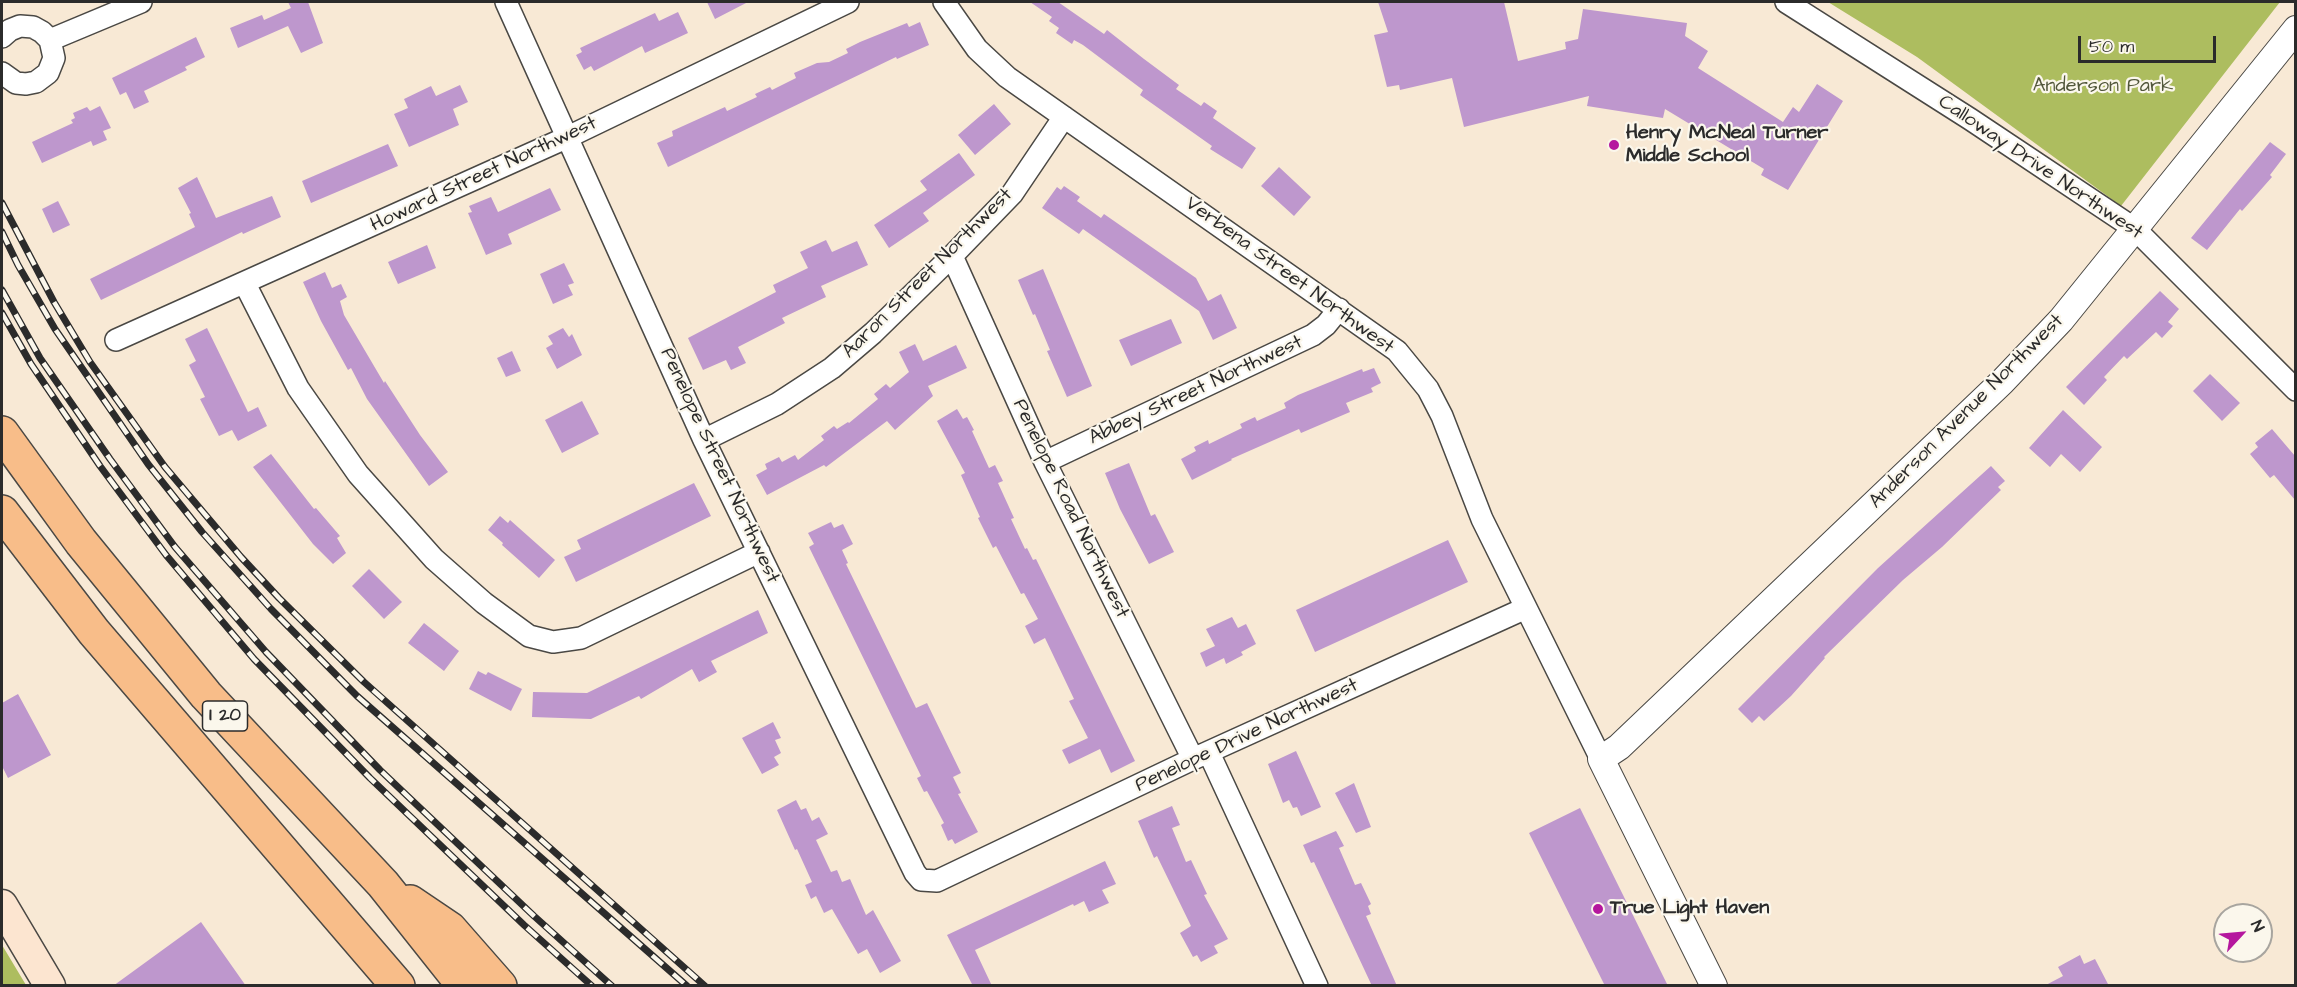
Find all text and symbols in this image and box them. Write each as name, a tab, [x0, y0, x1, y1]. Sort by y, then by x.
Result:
scale bar	[2081, 24, 2219, 62]
text: 50 m	[2089, 34, 2134, 59]
park label: Anderson Park	[2033, 75, 2173, 99]
street label: Calloway Drive Northwest	[1933, 91, 2147, 245]
street label: Howard Street Northwest	[367, 112, 601, 238]
place label: Henry McNeal Turner Middle School	[1626, 122, 1828, 169]
marker: Henry McNeal Turner Middle School	[1607, 138, 1621, 152]
street label: Aaron Street Northwest	[838, 184, 1018, 364]
street label: Verbena Street Northwest	[1180, 192, 1398, 360]
street label: Anderson Avenue Northwest	[1865, 310, 2069, 514]
street label: Abbey Street Northwest	[1085, 331, 1307, 451]
street label: Penelope Street Northwest	[654, 345, 784, 587]
street label: Penelope Road Northwest	[1006, 396, 1134, 622]
street label: Penelope Drive Northwest	[1132, 674, 1362, 798]
road number: I 20	[202, 701, 248, 731]
place label: True Light Haven	[1610, 897, 1769, 921]
marker: True Light Haven	[1591, 902, 1605, 916]
north arrow	[2213, 903, 2273, 963]
text: N	[2245, 917, 2269, 935]

